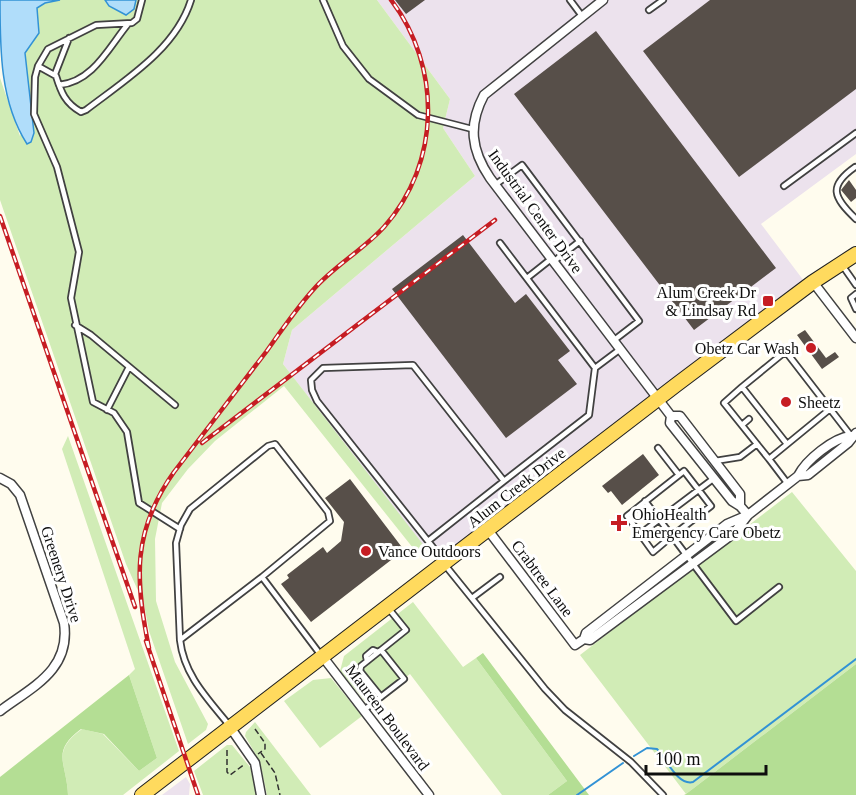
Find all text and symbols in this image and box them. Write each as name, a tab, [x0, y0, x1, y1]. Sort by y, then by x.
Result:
street label: Industrial Center Drive	[485, 146, 586, 276]
place label: Alum Creek Dr & Lindsay Rd	[656, 284, 757, 320]
marker: Alum Creek Dr & Lindsay Rd	[761, 294, 775, 308]
place label: Obetz Car Wash	[695, 340, 799, 357]
marker: Obetz Car Wash	[804, 341, 818, 355]
place label: Sheetz	[798, 394, 841, 411]
marker: Sheetz	[779, 395, 793, 409]
street label: Alum Creek Drive	[464, 444, 568, 531]
place label: OhioHealth Emergency Care Obetz	[632, 506, 781, 542]
marker: OhioHealth Emergency Care Obetz	[610, 514, 628, 532]
street label: Greenery Drive	[37, 524, 85, 625]
street label: Crabtree Lane	[508, 537, 577, 620]
place label: Vance Outdoors	[378, 543, 481, 560]
marker: Vance Outdoors	[359, 544, 373, 558]
street label: Maureen Boulevard	[342, 661, 433, 773]
scale bar	[646, 738, 766, 776]
text: 100 m	[655, 749, 701, 769]

